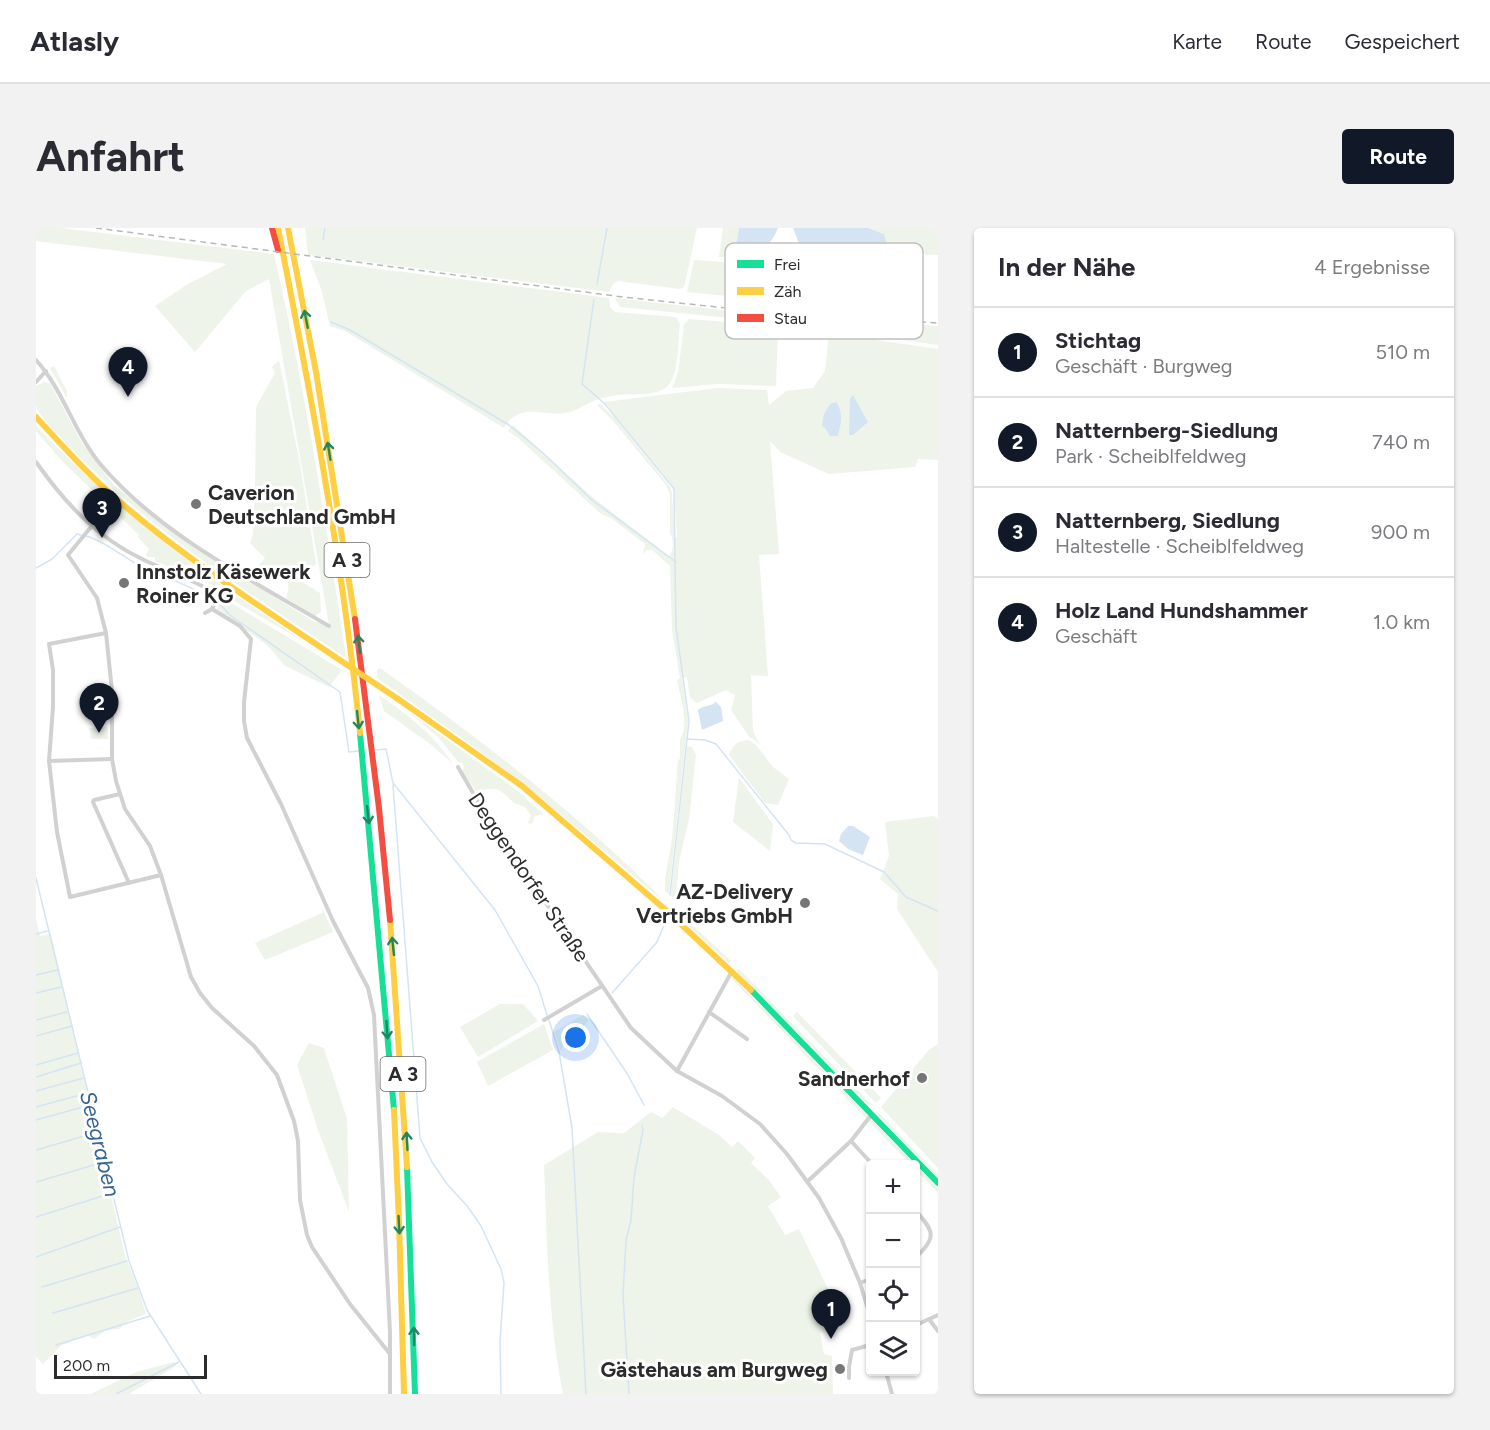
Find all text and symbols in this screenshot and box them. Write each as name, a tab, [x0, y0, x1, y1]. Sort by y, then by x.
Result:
text: Atlasly	[30, 24, 119, 58]
text: Karte	[1172, 29, 1222, 54]
text: Route	[1255, 29, 1311, 54]
text: Gespeichert	[1344, 29, 1460, 54]
button: Route	[1342, 129, 1454, 184]
text: Anfahrt	[36, 131, 185, 182]
legend	[725, 243, 923, 339]
text: In der Nähe	[998, 251, 1135, 283]
text: Frei	[774, 255, 800, 274]
text: 4 Ergebnisse	[1314, 255, 1430, 279]
text: Zäh	[774, 282, 801, 301]
text: Stau	[774, 309, 807, 328]
one-way arrow	[300, 310, 311, 329]
text: Stichtag	[1055, 327, 1141, 354]
text: 1	[1013, 340, 1022, 364]
text: 510 m	[1375, 340, 1430, 364]
pin: 4	[108, 348, 148, 397]
text: Geschäft · Burgweg	[1055, 354, 1233, 378]
text: Natternberg-Siedlung	[1055, 417, 1278, 444]
text: 2	[1012, 430, 1023, 454]
text: 740 m	[1372, 430, 1430, 454]
one-way arrow	[324, 442, 335, 462]
text: Park · Scheiblfeldweg	[1055, 444, 1246, 468]
place label: Caverion Deutschland GmbH	[208, 480, 396, 529]
pin: 3	[82, 488, 122, 538]
marker: Caverion Deutschland GmbH	[189, 497, 203, 511]
text: Natternberg, Siedlung	[1055, 507, 1280, 534]
text: 3	[1012, 520, 1023, 544]
text: 900 m	[1371, 520, 1430, 544]
text: Haltestelle · Scheiblfeldweg	[1055, 534, 1304, 558]
road number: A 3	[324, 543, 370, 577]
place label: Innstolz Käsewerk Roiner KG	[136, 559, 311, 608]
marker: Innstolz Käsewerk Roiner KG	[117, 576, 131, 590]
text: Holz Land Hundshammer	[1055, 597, 1308, 624]
text: 4	[1011, 610, 1024, 634]
text: 1.0 km	[1373, 610, 1430, 634]
text: Geschäft	[1055, 624, 1138, 648]
one-way arrow	[354, 634, 365, 654]
pin: 2	[80, 684, 118, 733]
one-way arrow	[353, 710, 364, 730]
street label: Deggendorfer Straße	[463, 788, 595, 966]
one-way arrow	[363, 805, 374, 825]
place label: AZ-Delivery Vertriebs GmbH	[636, 879, 794, 928]
marker: AZ-Delivery Vertriebs GmbH	[798, 896, 812, 910]
one-way arrow	[387, 937, 398, 957]
one-way arrow	[382, 1020, 393, 1040]
your location	[561, 1023, 590, 1052]
road number: A 3	[380, 1057, 425, 1091]
place label: Sandnerhof	[798, 1066, 911, 1091]
marker: Sandnerhof	[915, 1071, 929, 1085]
water label: Seegraben	[74, 1088, 126, 1200]
one-way arrow	[401, 1131, 412, 1151]
map controls	[866, 1160, 920, 1376]
button: +	[866, 1160, 920, 1214]
one-way arrow	[393, 1214, 404, 1234]
button: −	[866, 1214, 920, 1268]
button: locate	[866, 1268, 920, 1322]
pin: 1	[812, 1290, 850, 1339]
button: layers	[866, 1322, 920, 1376]
one-way arrow	[408, 1326, 420, 1346]
scale bar	[54, 1352, 207, 1380]
text: 200 m	[63, 1356, 110, 1375]
place label: Gästehaus am Burgweg	[600, 1357, 828, 1382]
marker: Gästehaus am Burgweg	[833, 1362, 847, 1376]

